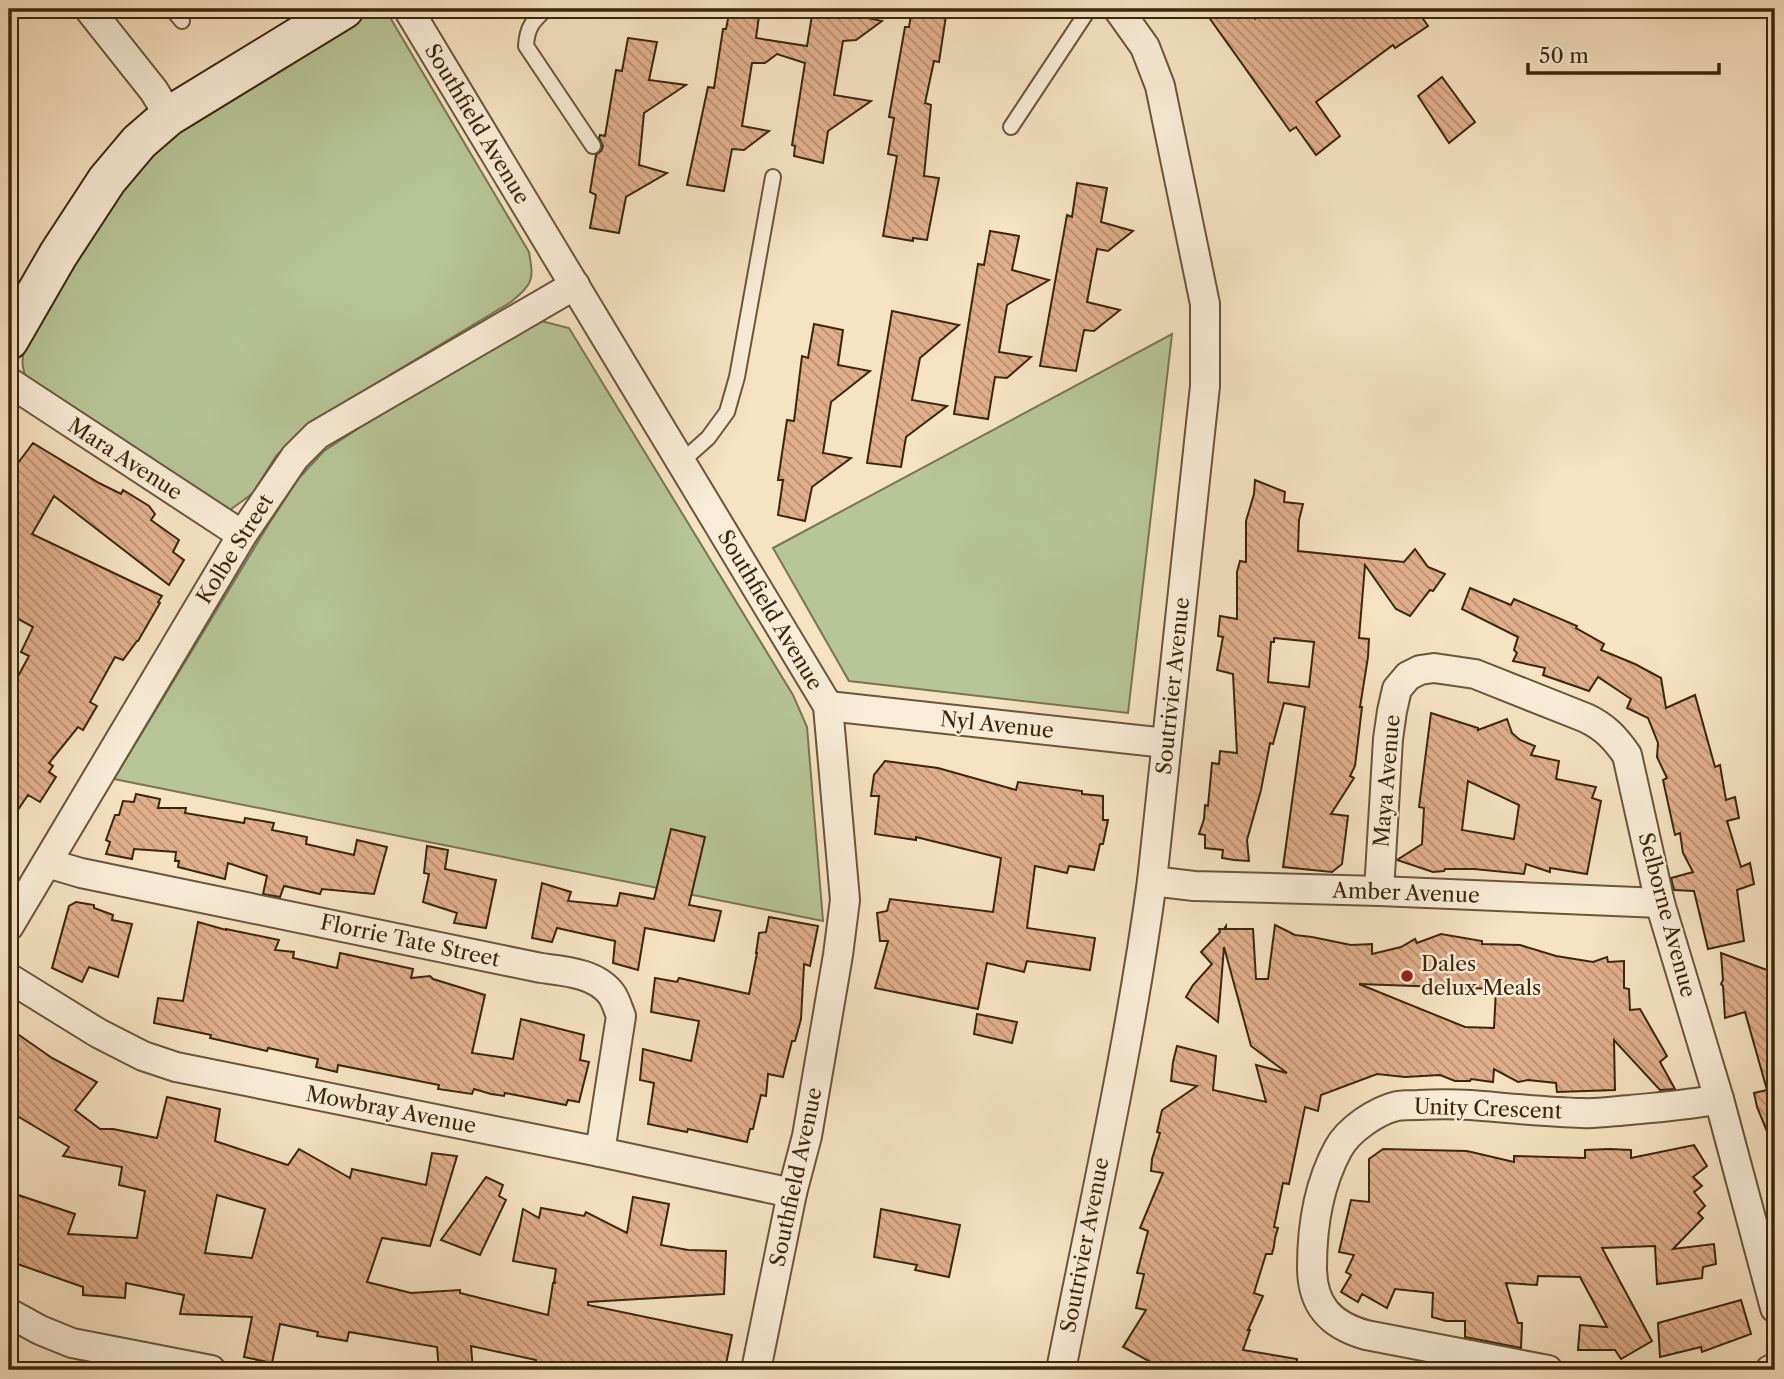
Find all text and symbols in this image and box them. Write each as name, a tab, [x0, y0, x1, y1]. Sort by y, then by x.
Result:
scale bar	[1528, 32, 1719, 76]
street label: Southfield Avenue	[420, 39, 535, 208]
text: 50 m	[1539, 43, 1589, 68]
street label: Mara Avenue	[63, 412, 187, 505]
street label: Kolbe Street	[191, 489, 278, 608]
street label: Southfield Avenue	[713, 525, 828, 694]
street label: Soutrivier Avenue	[1151, 596, 1194, 776]
street label: Nyl Avenue	[939, 706, 1055, 743]
street label: Maya Avenue	[1368, 714, 1405, 848]
street label: Selborne Avenue	[1634, 830, 1701, 1000]
street label: Amber Avenue	[1331, 877, 1480, 908]
street label: Florrie Tate Street	[318, 909, 503, 972]
place label: Dales delux Meals	[1421, 951, 1541, 1000]
marker: Dales delux Meals	[1399, 968, 1415, 984]
street label: Mowbray Avenue	[304, 1081, 478, 1138]
street label: Southfield Avenue	[764, 1085, 827, 1269]
street label: Unity Crescent	[1413, 1093, 1563, 1124]
street label: Soutrivier Avenue	[1055, 1155, 1114, 1335]

